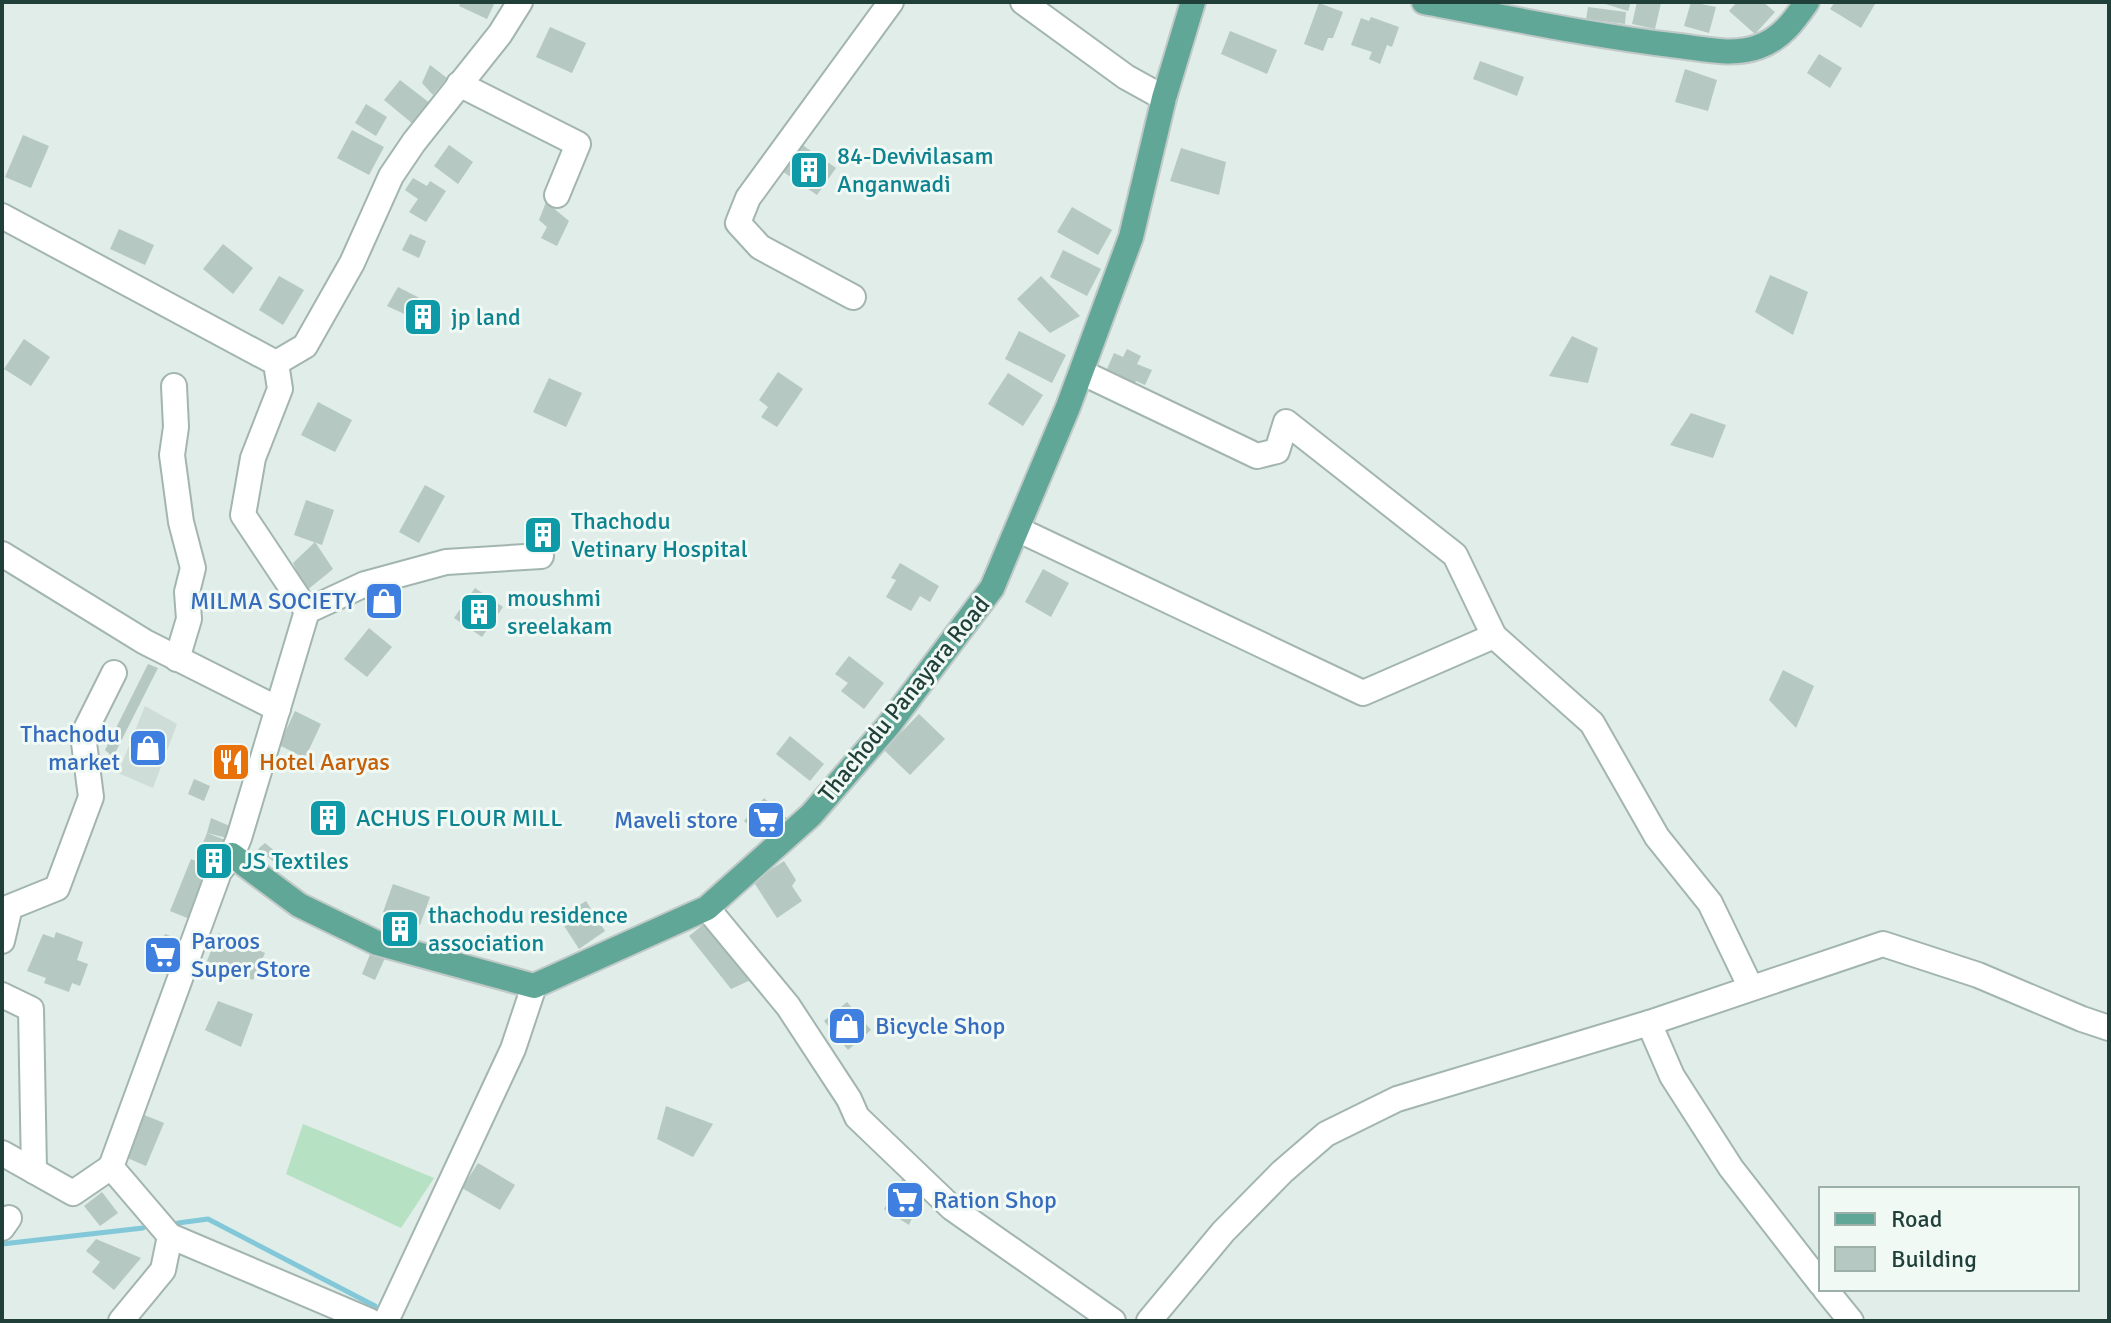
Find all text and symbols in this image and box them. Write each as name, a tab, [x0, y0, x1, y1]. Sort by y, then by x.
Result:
place label: 84-Devivilasam Anganwadi	[837, 141, 994, 199]
building icon: 84-Devivilasam Anganwadi	[788, 149, 830, 191]
building icon: jp land	[402, 296, 444, 338]
place label: jp land	[451, 302, 521, 332]
place label: Thachodu Vetinary Hospital	[571, 506, 748, 564]
building icon: Thachodu Vetinary Hospital	[522, 514, 564, 556]
shop icon: MILMA SOCIETY	[363, 580, 405, 622]
place label: moushmi sreelakam	[507, 583, 613, 641]
place label: MILMA SOCIETY	[190, 586, 356, 616]
street label: Thachodu Panayara Road	[812, 590, 996, 808]
building icon: moushmi sreelakam	[458, 591, 500, 633]
place label: Thachodu market	[20, 719, 120, 777]
shop icon: Thachodu market	[127, 727, 169, 769]
restaurant icon: Hotel Aaryas	[210, 741, 252, 783]
place label: Hotel Aaryas	[259, 747, 390, 777]
building icon: ACHUS FLOUR MILL	[307, 797, 349, 839]
supermarket icon: Maveli store	[745, 799, 787, 841]
place label: ACHUS FLOUR MILL	[356, 803, 563, 833]
place label: Maveli store	[614, 805, 738, 835]
building icon: JS Textiles	[193, 840, 235, 882]
place label: JS Textiles	[242, 846, 349, 876]
place label: thachodu residence association	[428, 900, 628, 958]
building icon: thachodu residence association	[379, 908, 421, 950]
place label: Paroos Super Store	[191, 926, 311, 984]
supermarket icon: Paroos Super Store	[142, 934, 184, 976]
shop icon: Bicycle Shop	[826, 1005, 868, 1047]
place label: Bicycle Shop	[875, 1011, 1005, 1041]
supermarket icon: Ration Shop	[884, 1179, 926, 1221]
place label: Ration Shop	[933, 1185, 1057, 1215]
legend	[1819, 1187, 2079, 1291]
text: Road	[1891, 1204, 1942, 1234]
text: Building	[1891, 1244, 1977, 1274]

